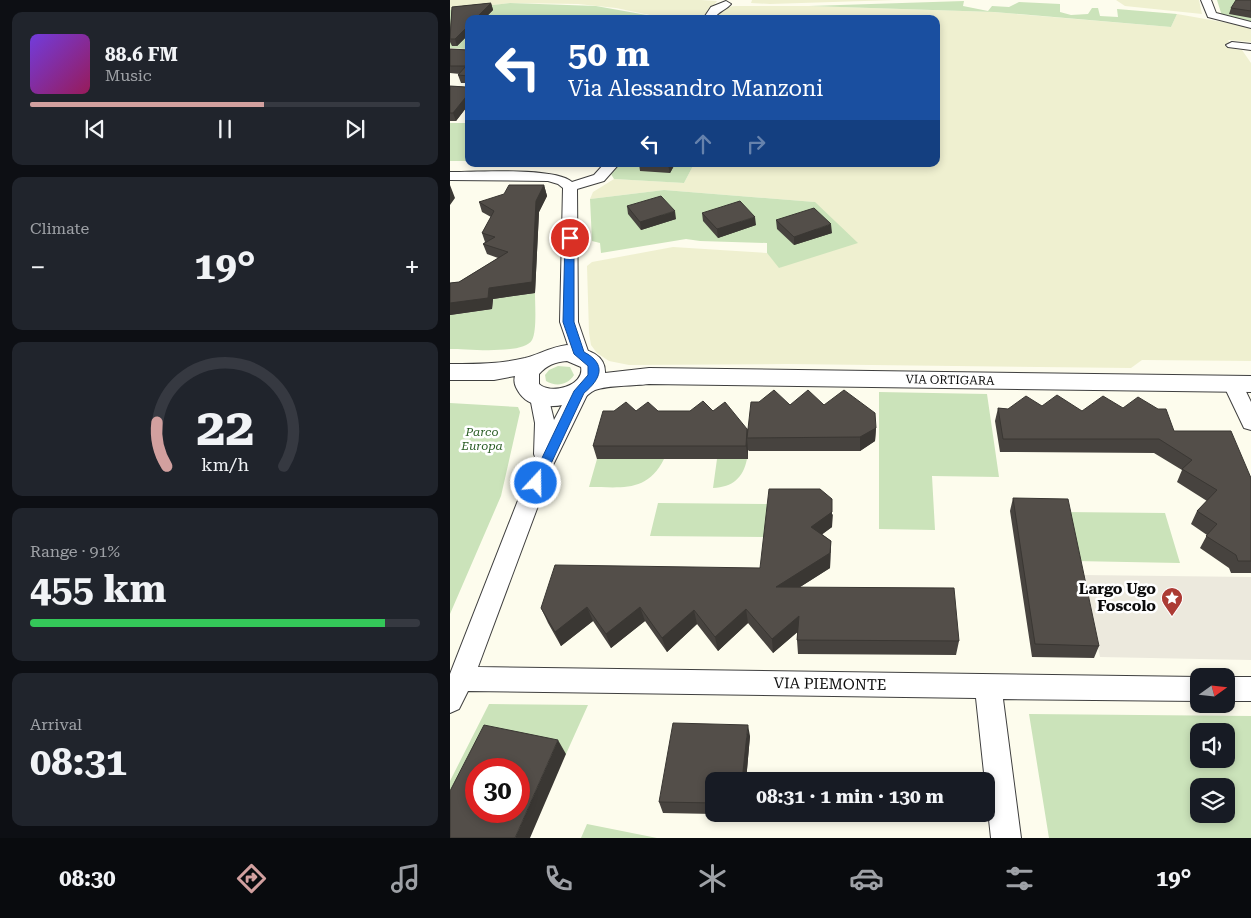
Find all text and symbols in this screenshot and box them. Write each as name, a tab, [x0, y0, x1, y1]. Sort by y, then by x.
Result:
text: 50 m	[568, 34, 650, 75]
icon: left	[485, 35, 550, 100]
text: 88.6 FM	[105, 43, 178, 66]
text: Music	[105, 66, 152, 85]
text: Via Alessandro Manzoni	[568, 76, 823, 101]
icon: previous	[81, 115, 109, 143]
icon: pause	[211, 115, 239, 143]
icon: next	[341, 115, 369, 143]
icon: left	[636, 130, 664, 158]
icon: ahead	[689, 130, 717, 158]
icon: right	[742, 130, 770, 158]
pin	[549, 217, 591, 259]
text: Climate	[30, 219, 89, 238]
icon: arrive	[556, 224, 584, 252]
text: 19°	[194, 244, 256, 288]
text: −	[30, 251, 46, 284]
text: +	[404, 251, 420, 284]
street label: VIA ORTIGARA	[905, 372, 995, 388]
text: 22	[196, 397, 254, 458]
park label: Parco Europa	[460, 425, 503, 453]
text: km/h	[201, 454, 249, 475]
position arrow	[509, 456, 561, 508]
text: Range · 91%	[30, 542, 120, 561]
text: 455 km	[30, 567, 166, 611]
place label: Largo Ugo Foscolo	[1079, 580, 1156, 615]
place icon: Largo Ugo Foscolo	[1160, 586, 1184, 617]
north arrow	[1190, 668, 1235, 712]
map controls	[1190, 668, 1235, 823]
street label: VIA PIEMONTE	[773, 674, 887, 694]
text: Arrival	[30, 715, 82, 734]
button: sound	[1190, 723, 1235, 768]
text: 08:31	[30, 740, 127, 784]
speed limit sign: 30	[465, 758, 530, 823]
button: layers	[1190, 778, 1235, 823]
text: 08:31 · 1 min · 130 m	[756, 785, 944, 808]
icon: directions	[234, 861, 269, 896]
icon: music	[388, 861, 423, 896]
icon: phone	[541, 861, 576, 896]
icon: climate	[695, 861, 730, 896]
icon: car	[849, 861, 884, 896]
icon: filters	[1002, 861, 1037, 896]
text: 08:30	[59, 866, 115, 891]
text: 19°	[1156, 866, 1192, 891]

